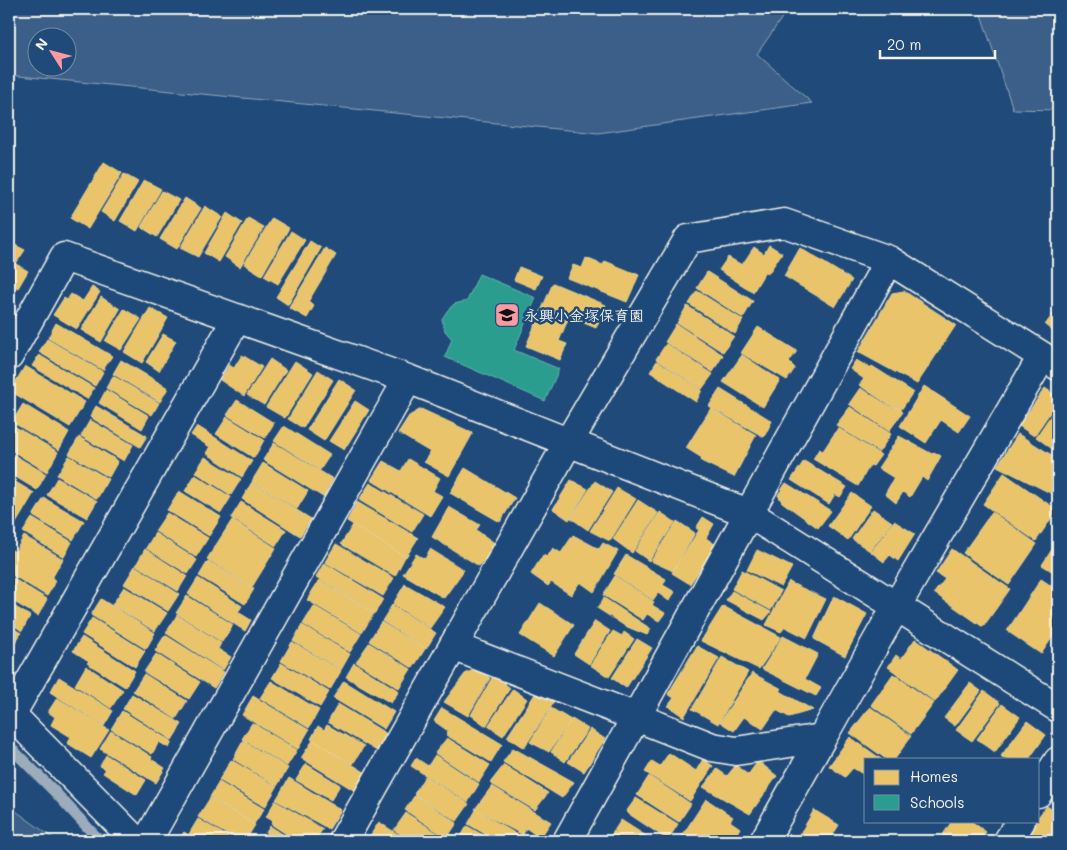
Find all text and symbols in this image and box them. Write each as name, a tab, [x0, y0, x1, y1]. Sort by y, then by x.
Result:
north arrow	[28, 28, 78, 78]
scale bar	[880, 28, 994, 60]
text: N	[30, 34, 52, 54]
text: 20 m	[887, 34, 921, 54]
school or university icon: 永興小金塚保育園	[494, 302, 520, 328]
place label: 永興小金塚保育園	[524, 305, 644, 325]
legend	[864, 758, 1040, 822]
text: Homes	[910, 766, 958, 786]
text: Schools	[910, 792, 965, 812]

